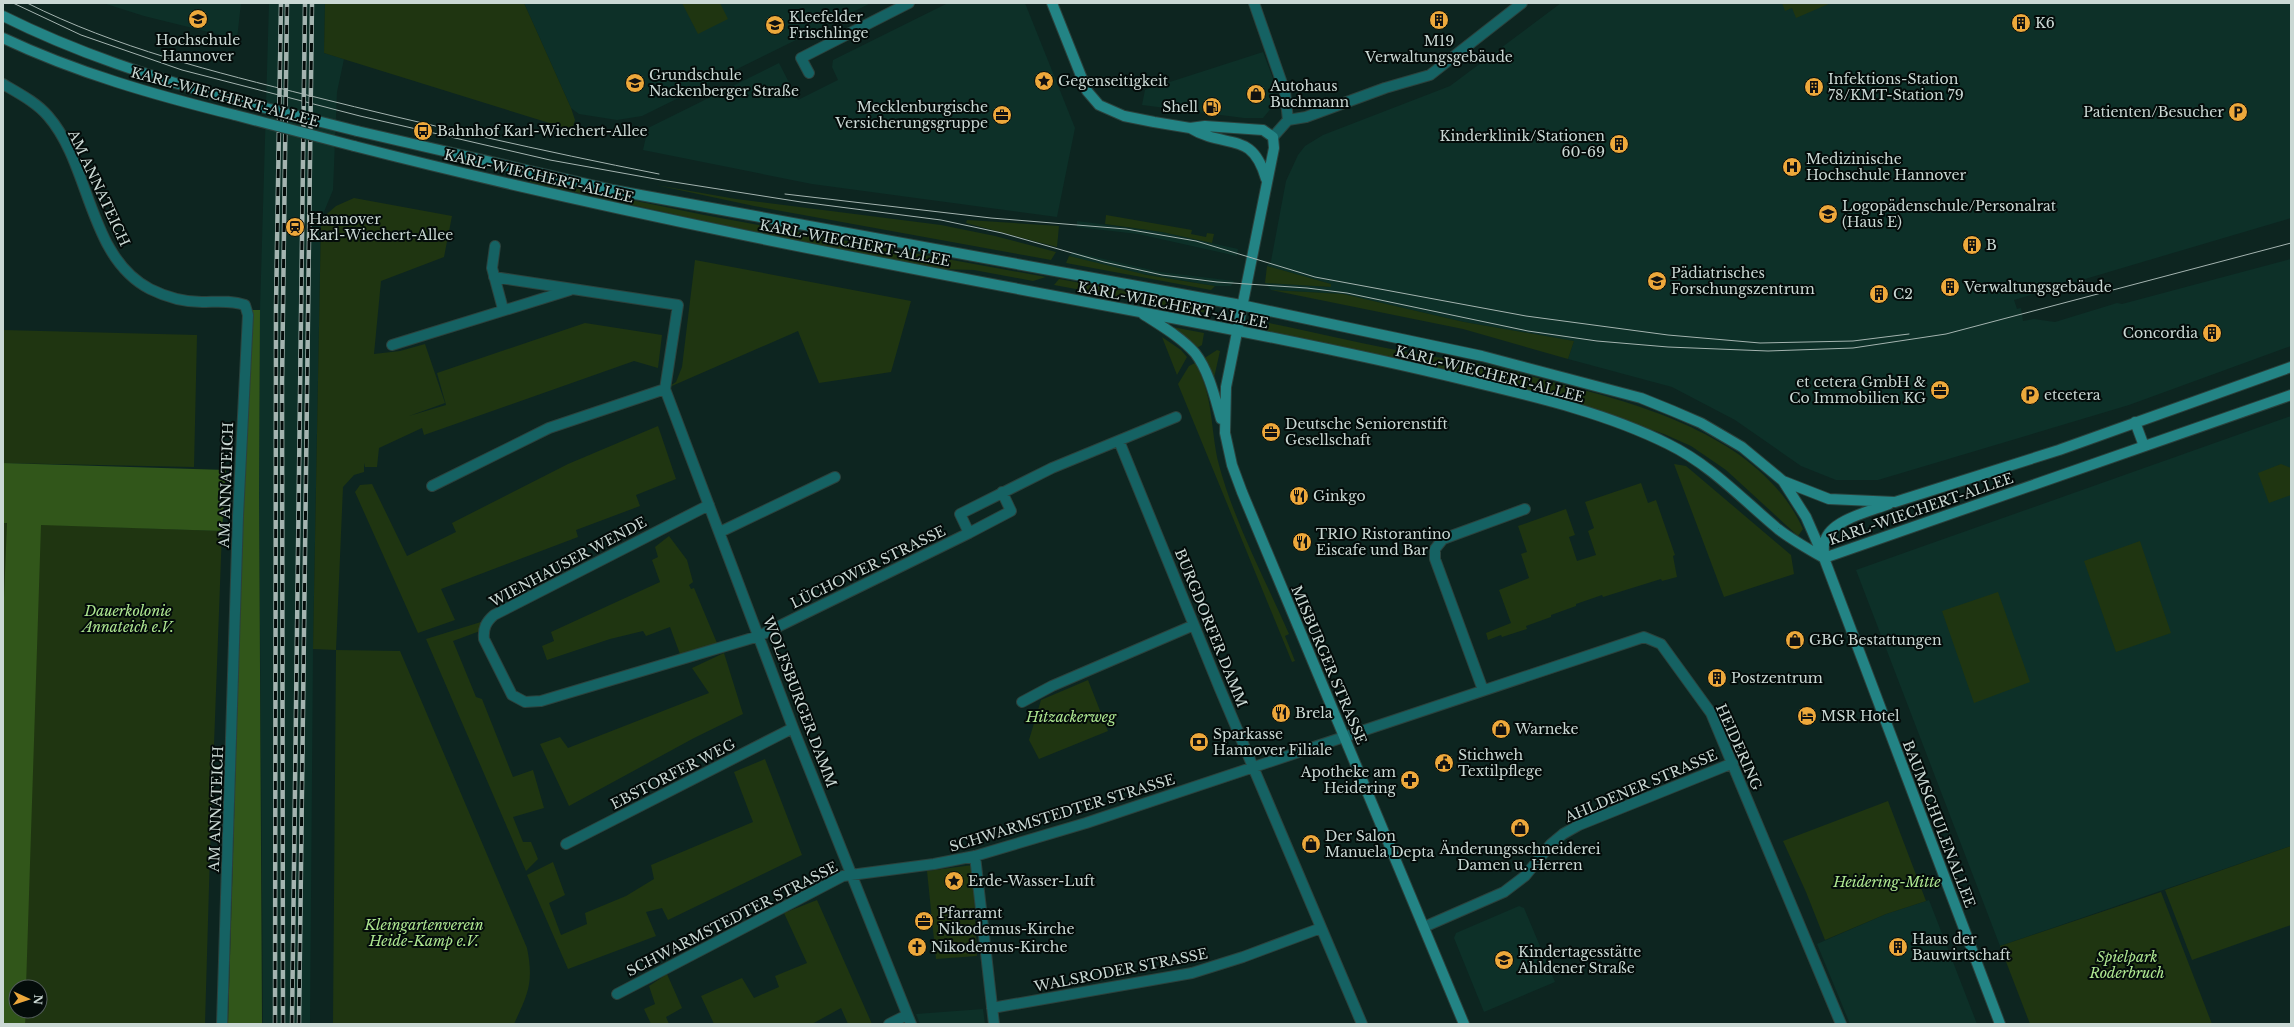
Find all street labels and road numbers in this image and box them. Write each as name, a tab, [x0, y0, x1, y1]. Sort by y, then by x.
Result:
street label: KARL-WIECHERT-ALLEE	[129, 63, 321, 131]
street label: AM ANNATEICH	[64, 126, 134, 249]
street label: KARL-WIECHERT-ALLEE	[442, 145, 636, 207]
street label: KARL-WIECHERT-ALLEE	[758, 216, 952, 270]
street label: KARL-WIECHERT-ALLEE	[1076, 278, 1270, 332]
street label: KARL-WIECHERT-ALLEE	[1394, 342, 1586, 406]
street label: AM ANNATEICH	[215, 421, 237, 550]
street label: KARL-WIECHERT-ALLEE	[1826, 469, 2016, 549]
street label: WIENHAUSER WENDE	[486, 513, 650, 612]
street label: LÜCHOWER STRASSE	[787, 521, 948, 612]
street label: BURGDORFER DAMM	[1171, 546, 1251, 710]
street label: MISBURGER STRASSE	[1287, 583, 1371, 747]
street label: WOLFSBURGER DAMM	[759, 613, 841, 790]
street label: HEIDERING	[1712, 701, 1766, 793]
street label: EBSTORFER WEG	[608, 735, 738, 813]
street label: BAUMSCHULENALLEE	[1899, 738, 1979, 910]
street label: AM ANNATEICH	[205, 745, 227, 874]
street label: AHLDENER STRASSE	[1561, 746, 1720, 827]
street label: SCHWARMSTEDTER STRASSE	[947, 770, 1177, 856]
street label: SCHWARMSTEDTER STRASSE	[623, 858, 841, 980]
street label: WALSRODER STRASSE	[1032, 944, 1209, 996]

